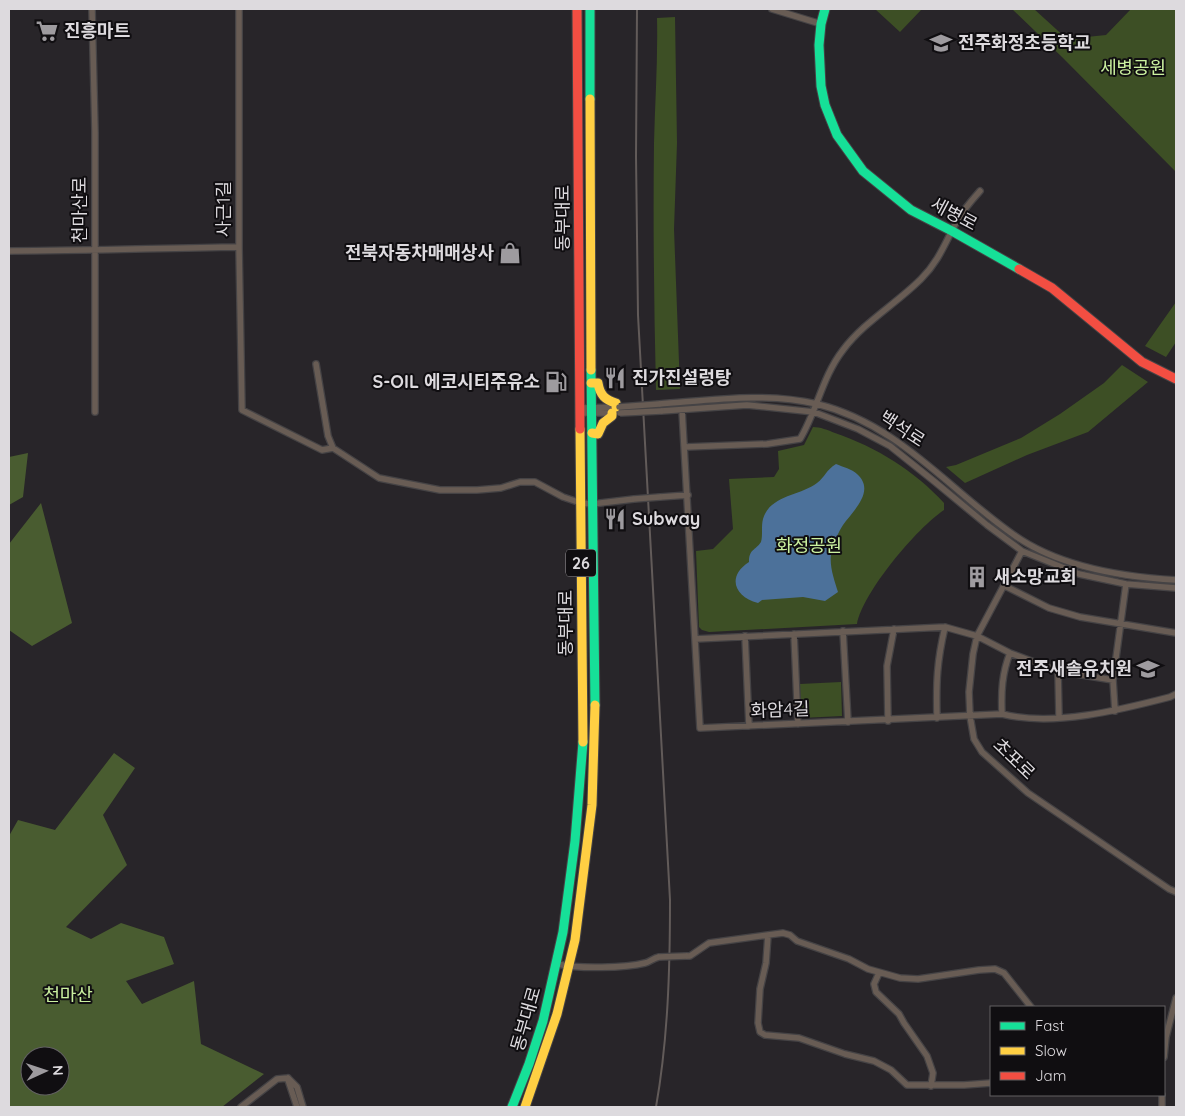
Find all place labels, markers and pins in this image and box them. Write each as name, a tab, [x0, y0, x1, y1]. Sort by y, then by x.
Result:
supermarket icon: 진흥마트	[34, 18, 60, 44]
place label: 진흥마트	[64, 19, 130, 42]
school or university icon: 전주화정초등학교	[928, 30, 954, 56]
place label: 전주화정초등학교	[958, 31, 1090, 54]
shop icon: 전북자동차매매상사	[497, 240, 523, 266]
place label: 전북자동차매매상사	[345, 241, 494, 264]
restaurant icon: 진가진설렁탕	[602, 365, 628, 391]
place label: 진가진설렁탕	[632, 366, 732, 389]
fuel station icon: S-OIL 에코시티주유소	[543, 369, 569, 395]
place label: S-OIL 에코시티주유소	[372, 370, 540, 393]
restaurant icon: Subway	[602, 506, 628, 532]
place label: Subway	[632, 507, 700, 530]
building icon: 새소망교회	[964, 564, 990, 590]
place label: 새소망교회	[994, 565, 1077, 588]
school or university icon: 전주새솔유치원	[1135, 656, 1161, 682]
place label: 전주새솔유치원	[1016, 657, 1132, 680]

